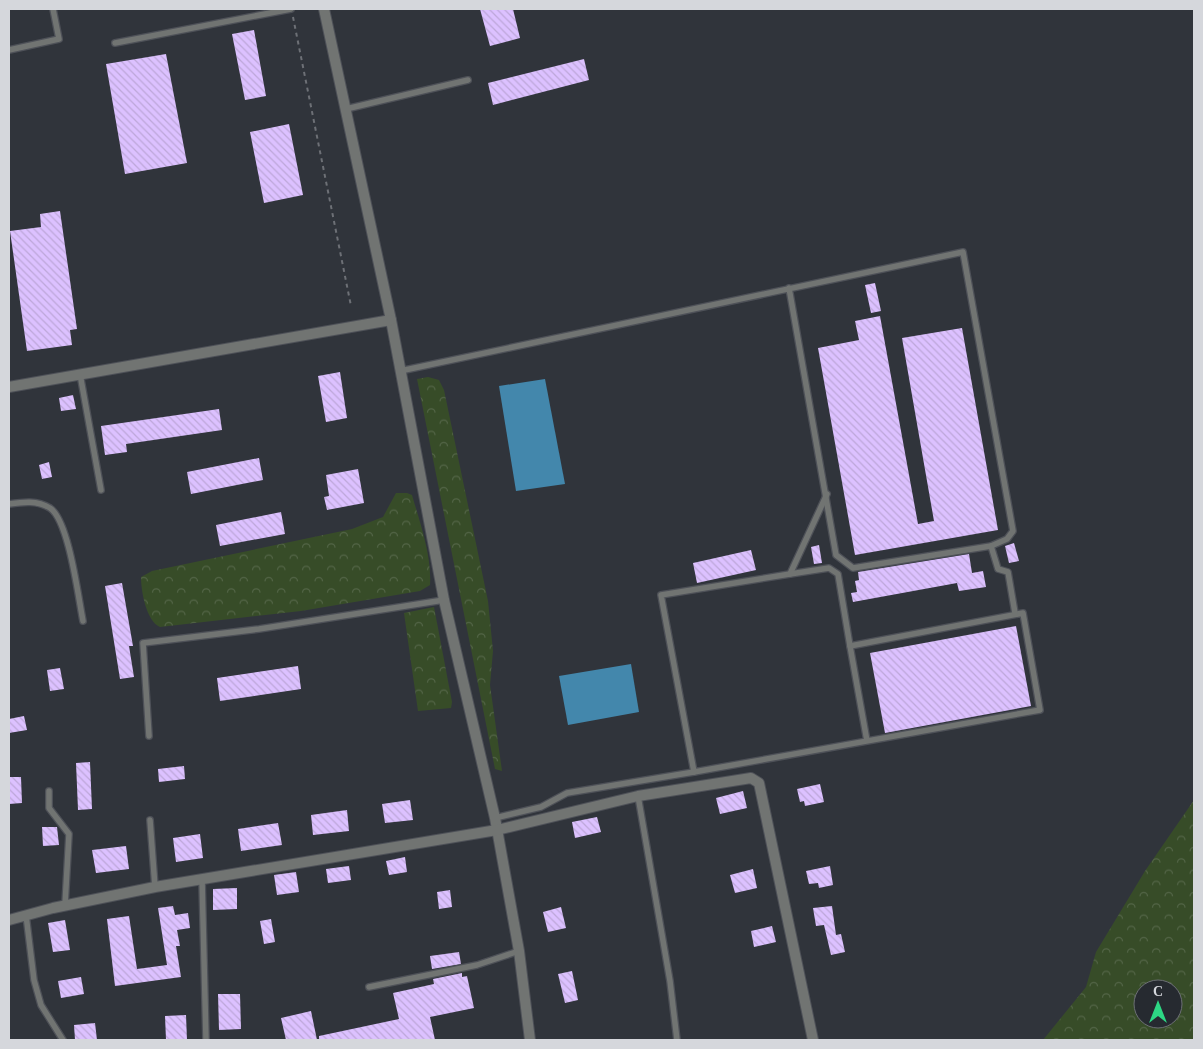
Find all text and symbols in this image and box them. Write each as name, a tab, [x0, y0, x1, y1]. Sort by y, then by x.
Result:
north arrow	[1133, 979, 1183, 1029]
text: С	[1153, 983, 1163, 999]

